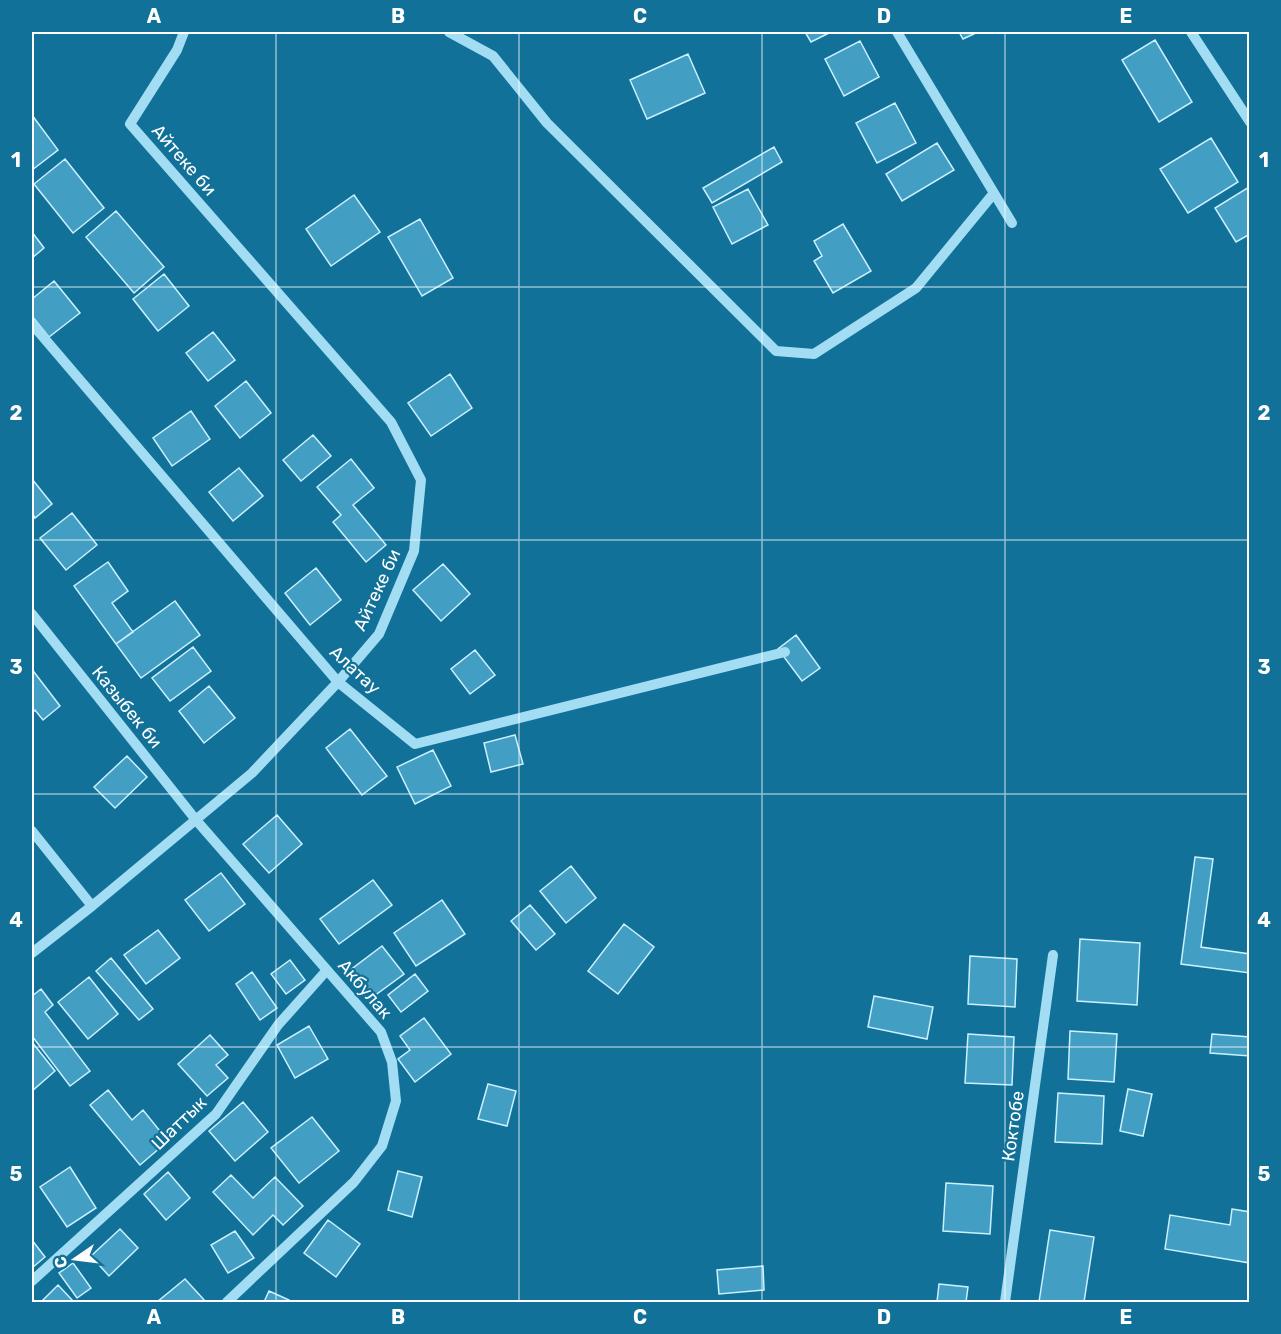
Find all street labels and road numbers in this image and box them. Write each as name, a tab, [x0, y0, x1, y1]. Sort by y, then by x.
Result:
street label: Айтеке би	[147, 120, 221, 200]
street label: Айтеке би	[349, 546, 405, 634]
street label: Алатау	[325, 641, 385, 699]
street label: Казыбек би	[87, 661, 167, 753]
street label: Акбулак	[333, 955, 397, 1023]
street label: Коктобе	[997, 1089, 1029, 1163]
street label: Шаттык	[147, 1091, 211, 1155]

